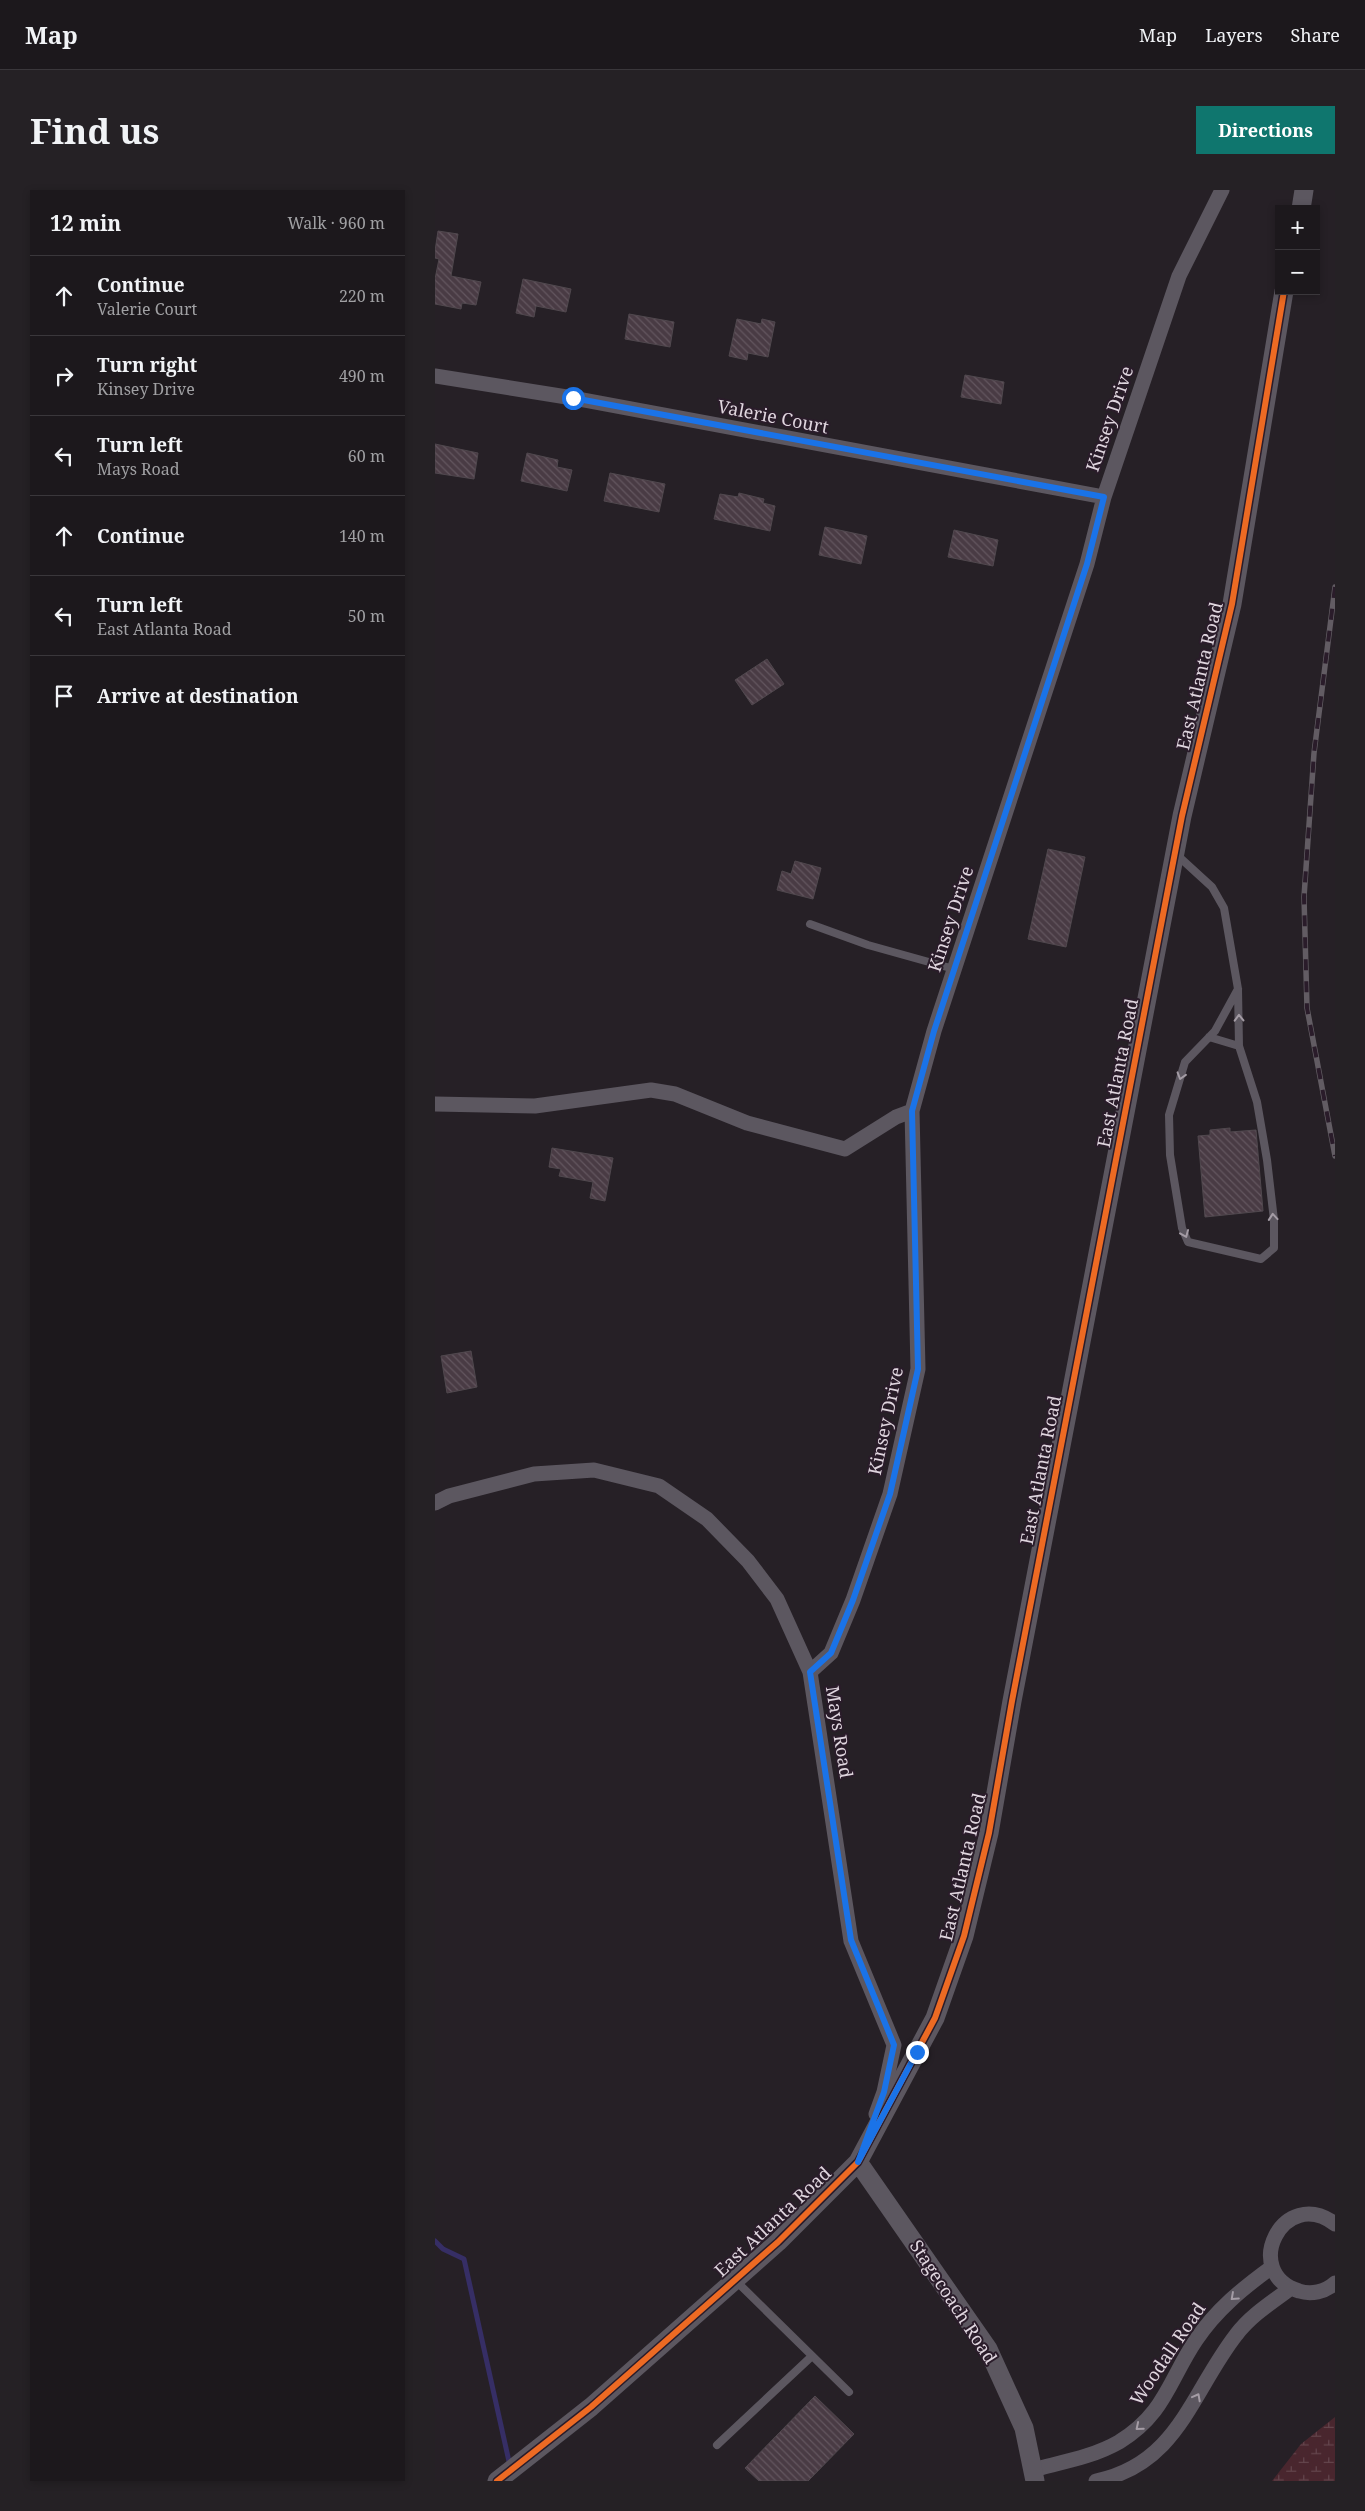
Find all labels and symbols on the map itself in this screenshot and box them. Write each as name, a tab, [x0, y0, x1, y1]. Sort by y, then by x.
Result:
street label: Kinsey Drive	[1080, 363, 1138, 475]
route start	[562, 387, 585, 410]
street label: Valerie Court	[716, 393, 831, 439]
street label: East Atlanta Road	[1170, 599, 1228, 752]
street label: Kinsey Drive	[922, 863, 978, 975]
street label: East Atlanta Road	[1091, 996, 1143, 1149]
one-way arrow	[1234, 1013, 1244, 1021]
one-way arrow	[1177, 1071, 1187, 1079]
one-way arrow	[1268, 1213, 1279, 1221]
one-way arrow	[1179, 1230, 1189, 1238]
street label: Kinsey Drive	[862, 1365, 908, 1477]
street label: East Atlanta Road	[1014, 1393, 1066, 1546]
street label: Mays Road	[821, 1684, 859, 1780]
street label: East Atlanta Road	[933, 1790, 991, 1943]
route end	[906, 2041, 929, 2064]
street label: East Atlanta Road	[709, 2161, 836, 2282]
street label: Stagecoach Road	[905, 2235, 1003, 2368]
one-way arrow	[1230, 2291, 1239, 2300]
street label: Woodall Road	[1124, 2297, 1210, 2409]
one-way arrow	[1191, 2394, 1201, 2403]
one-way arrow	[1136, 2421, 1145, 2429]

